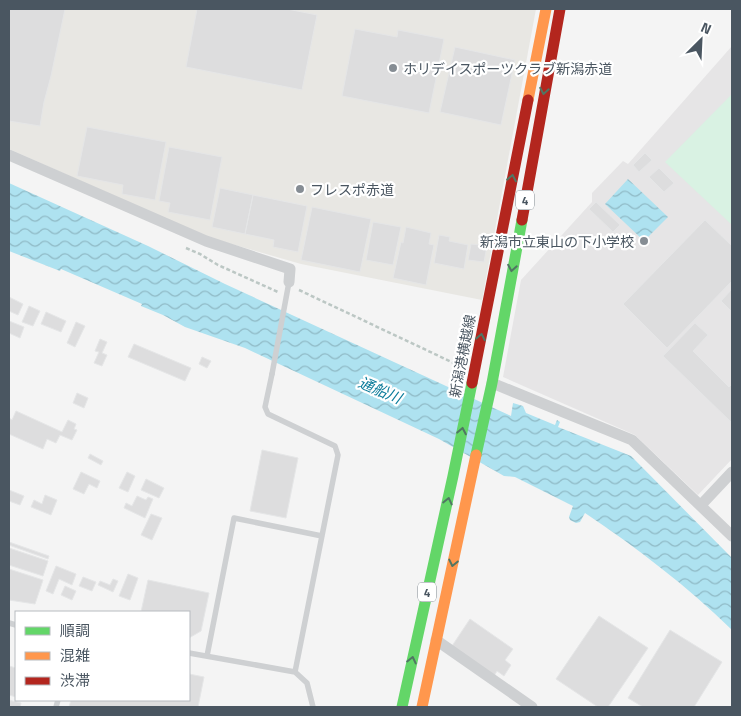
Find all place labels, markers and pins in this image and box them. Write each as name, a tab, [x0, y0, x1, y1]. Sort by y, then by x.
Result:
place label: ホリデイスポーツクラブ新潟赤道	[403, 58, 612, 79]
marker: ホリデイスポーツクラブ新潟赤道	[387, 62, 399, 74]
place label: フレスポ赤道	[310, 179, 394, 200]
marker: フレスポ赤道	[294, 183, 306, 195]
place label: 新潟市立東山の下小学校	[480, 231, 634, 252]
marker: 新潟市立東山の下小学校	[638, 235, 650, 247]

